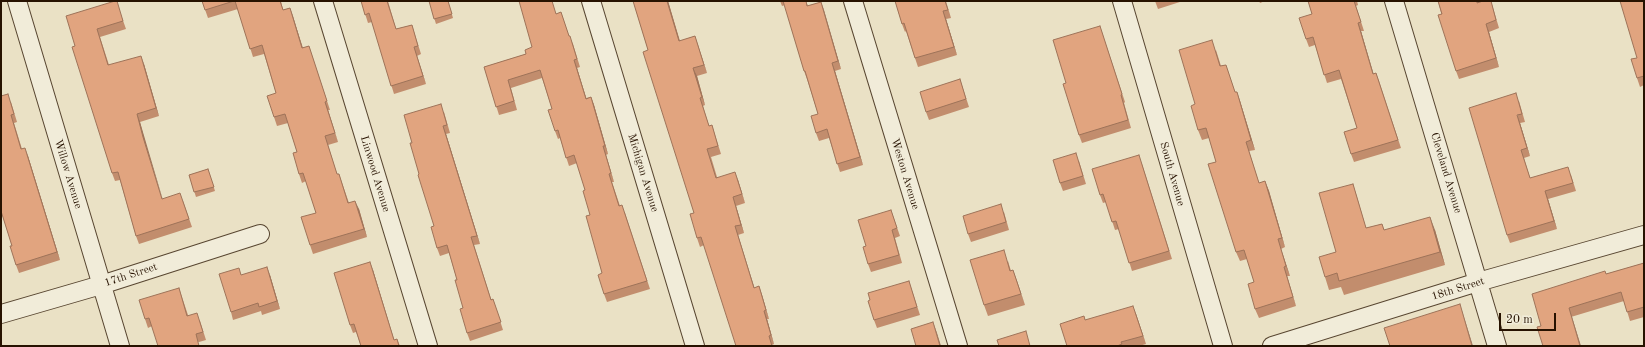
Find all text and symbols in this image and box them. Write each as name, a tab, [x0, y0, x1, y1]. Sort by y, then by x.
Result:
street label: Cleveland Avenue	[1427, 131, 1465, 215]
street label: Michigan Avenue	[625, 132, 661, 214]
street label: Linwood Avenue	[357, 134, 393, 214]
street label: Weston Avenue	[888, 137, 922, 211]
street label: Willow Avenue	[51, 138, 85, 210]
street label: South Avenue	[1157, 140, 1187, 208]
street label: 17th Street	[103, 260, 159, 290]
street label: 18th Street	[1430, 275, 1486, 303]
scale bar	[1501, 305, 1558, 331]
text: 20 m	[1506, 314, 1533, 326]

